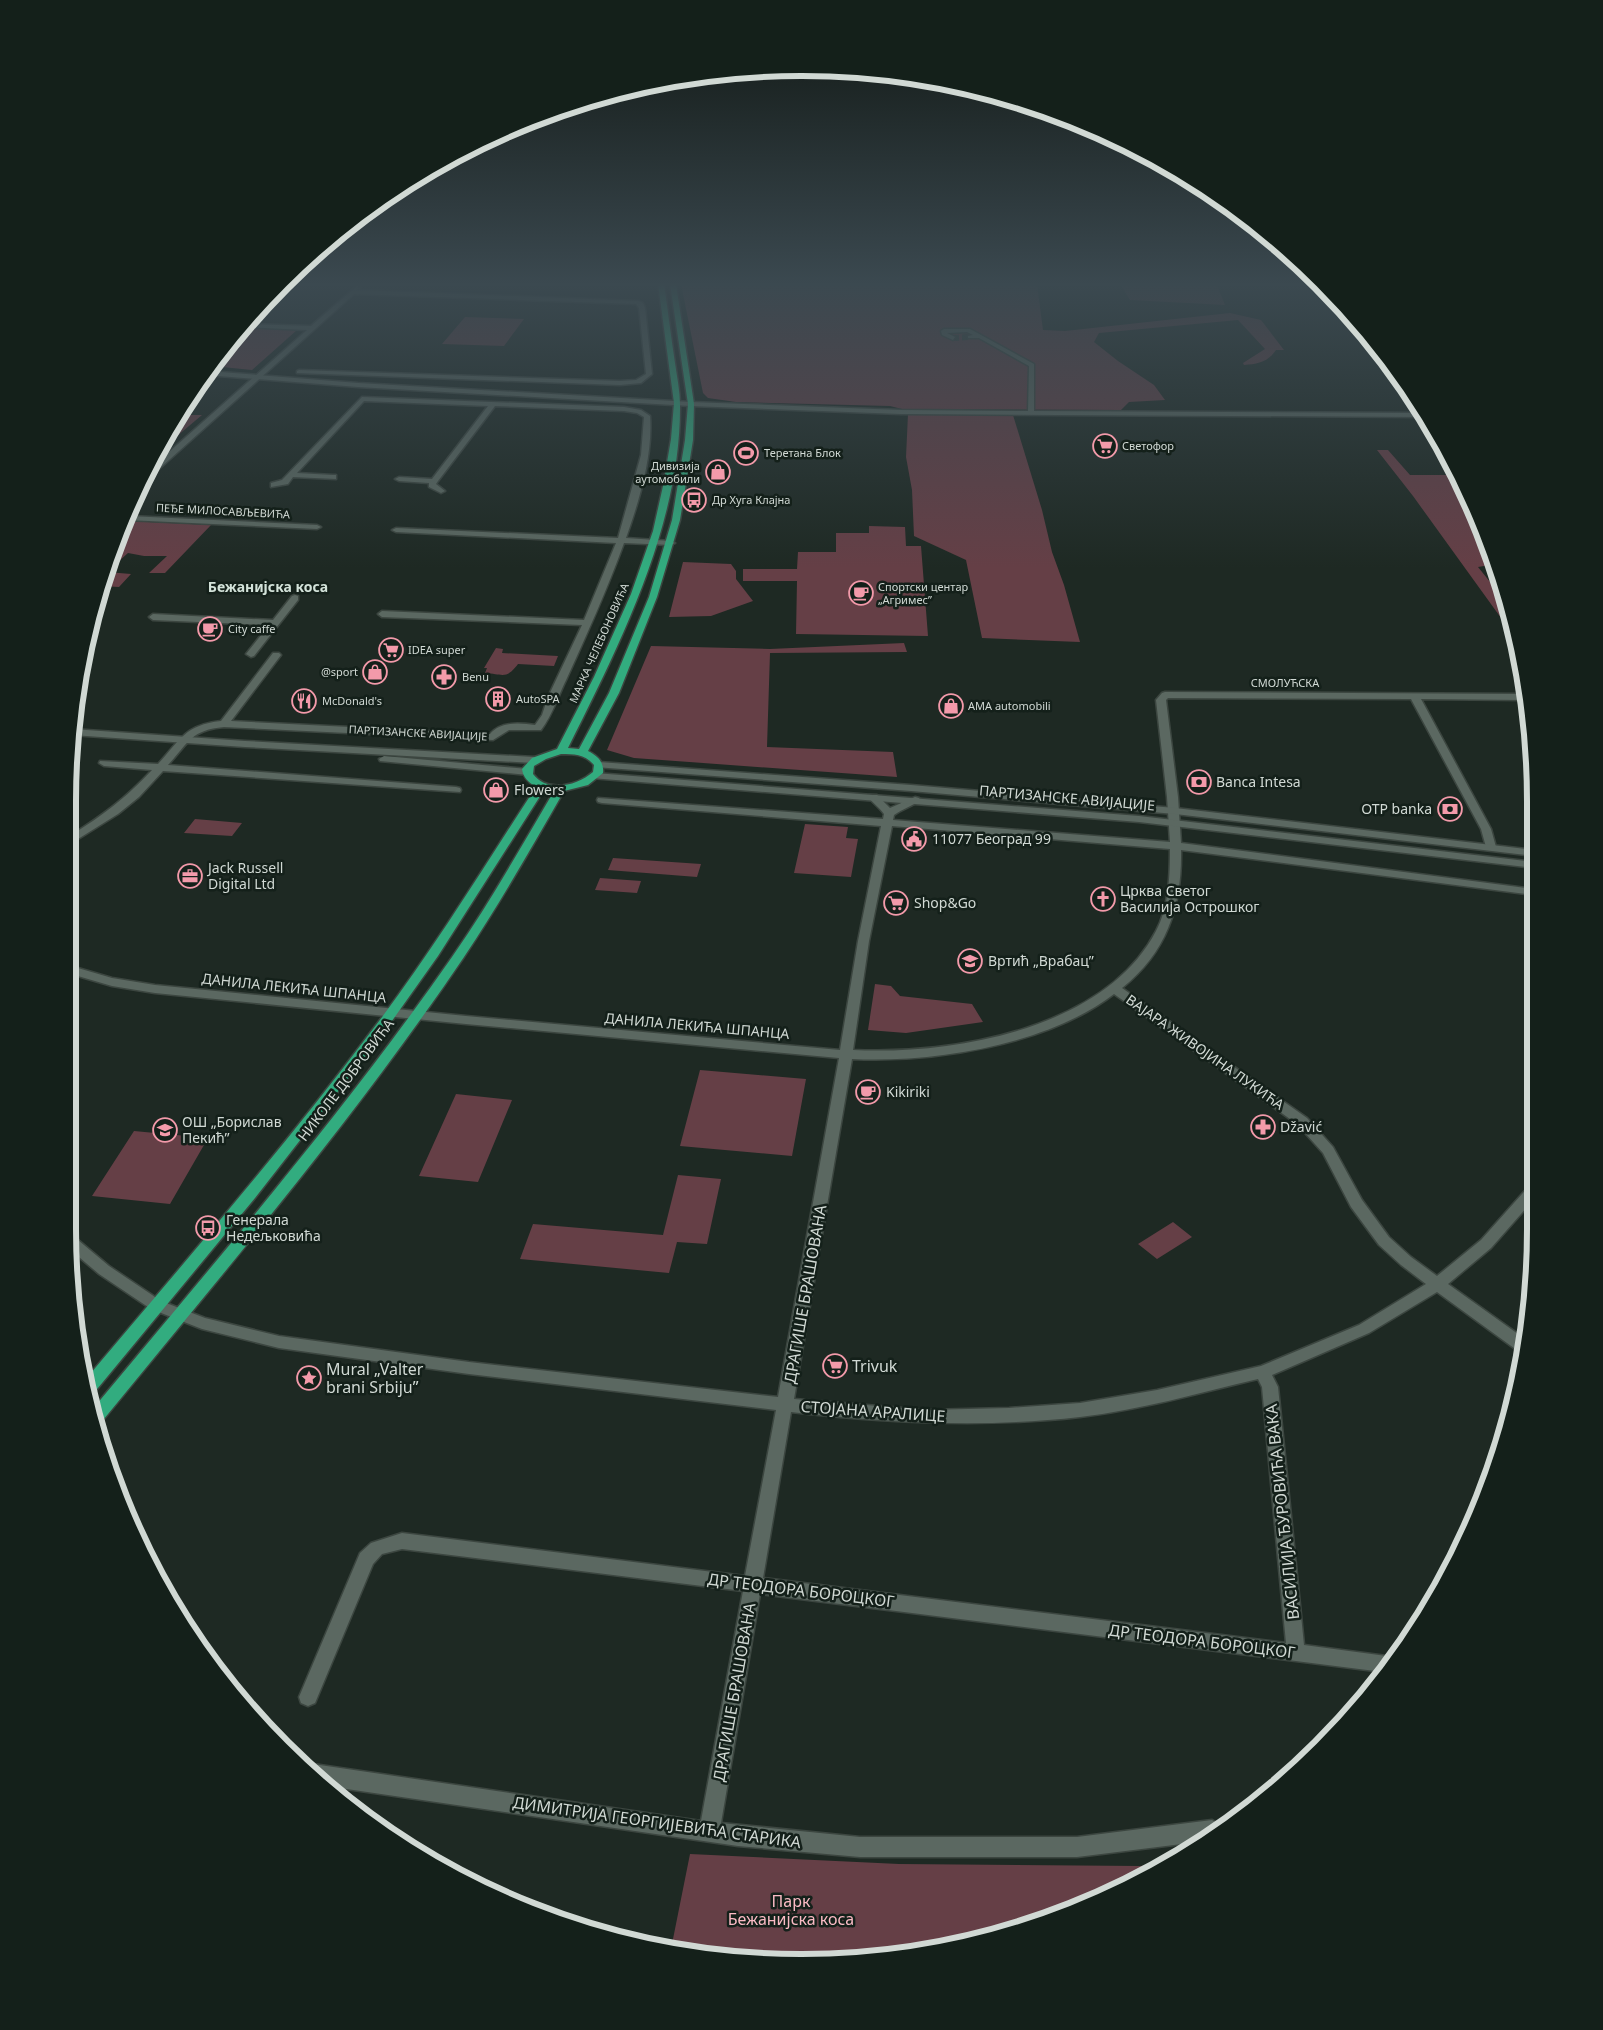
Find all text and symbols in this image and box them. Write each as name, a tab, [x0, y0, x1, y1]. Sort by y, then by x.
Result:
supermarket icon: Светофор	[1092, 433, 1118, 459]
place label: Светофор	[1122, 438, 1174, 453]
sports icon: Теретана Блок	[733, 440, 759, 466]
place label: Теретана Блок	[764, 445, 841, 460]
place label: Дивизија аутомобили	[635, 458, 700, 486]
shop icon: Дивизија аутомобили	[705, 459, 731, 485]
bus stop icon: Др Хуга Клајна	[681, 487, 707, 513]
place label: Др Хуга Клајна	[712, 492, 790, 507]
street label: ПЕЂЕ МИЛОСАВЉЕВИЋА	[156, 500, 291, 522]
district label: Бежанијска коса	[208, 577, 328, 596]
place label: Спортски центар „Агримес”	[878, 579, 969, 607]
street label: МАРКА ЧЕЛЕБОНОВИЋА	[565, 580, 632, 705]
cafe icon: Спортски центар „Агримес”	[848, 580, 874, 606]
cafe icon: City caffe	[197, 616, 223, 642]
place label: City caffe	[228, 621, 275, 636]
supermarket icon: IDEA super	[378, 637, 404, 663]
place label: IDEA super	[408, 642, 466, 657]
shop icon: @sport	[362, 659, 388, 685]
place label: @sport	[321, 664, 358, 679]
pharmacy icon: Benu	[431, 664, 457, 690]
place label: Benu	[462, 669, 489, 684]
street label: СМОЛУЋСКА	[1251, 675, 1320, 690]
building icon: AutoSPA	[485, 686, 511, 712]
restaurant icon: McDonald's	[291, 688, 317, 714]
place label: AutoSPA	[516, 691, 561, 706]
place label: McDonald's	[322, 693, 382, 708]
shop icon: AMA automobili	[938, 693, 964, 719]
place label: AMA automobili	[968, 698, 1051, 713]
street label: ПАРТИЗАНСКЕ АВИЈАЦИЈЕ	[348, 721, 488, 744]
bank icon: Banca Intesa	[1186, 769, 1212, 795]
place label: Banca Intesa	[1216, 772, 1301, 791]
shop icon: Flowers	[483, 777, 509, 803]
place label: Flowers	[514, 780, 565, 799]
street label: ПАРТИЗАНСКЕ АВИЈАЦИЈЕ	[978, 780, 1156, 815]
bank icon: OTP banka	[1437, 796, 1463, 822]
place label: OTP banka	[1361, 799, 1432, 818]
public building icon: 11077 Београд 99	[901, 826, 927, 852]
place label: 11077 Београд 99	[932, 829, 1051, 848]
place label: Jack Russell Digital Ltd	[206, 858, 283, 893]
office icon: Jack Russell Digital Ltd	[177, 863, 203, 889]
place label: Црква Светог Василија Острошког	[1120, 881, 1259, 916]
church icon: Црква Светог Василија Острошког	[1090, 886, 1116, 912]
supermarket icon: Shop&Go	[883, 890, 909, 916]
place label: Shop&Go	[914, 893, 976, 912]
school or university icon: Вртић „Врабац”	[957, 948, 983, 974]
place label: Вртић „Врабац”	[988, 951, 1094, 970]
street label: ДАНИЛА ЛЕКИЋА ШПАНЦА	[201, 968, 387, 1007]
street label: ВАЈАРА ЖИВОЈИНА ЛУКИЋА	[1122, 990, 1288, 1114]
street label: ДАНИЛА ЛЕКИЋА ШПАНЦА	[604, 1008, 790, 1043]
street label: НИКОЛЕ ДОБРОВИЋА	[293, 1015, 398, 1145]
cafe icon: Kikiriki	[855, 1079, 881, 1105]
place label: Kikiriki	[886, 1082, 930, 1101]
place label: ОШ „Борислав Пекић”	[182, 1112, 282, 1147]
pharmacy icon: Džavić	[1250, 1114, 1276, 1140]
school or university icon: ОШ „Борислав Пекић”	[152, 1117, 178, 1143]
place label: Džavić	[1280, 1117, 1322, 1136]
street label: ДРАГИШЕ БРАШОВАНА	[778, 1202, 832, 1385]
place label: Генерала Недељковића	[226, 1210, 321, 1245]
bus stop icon: Генерала Недељковића	[195, 1215, 221, 1241]
supermarket icon: Trivuk	[822, 1353, 848, 1379]
place label: Trivuk	[852, 1355, 898, 1377]
place label: Mural „Valter brani Srbiju”	[326, 1358, 424, 1398]
place icon: Mural „Valter brani Srbiju”	[296, 1365, 322, 1391]
street label: СТОЈАНА АРАЛИЦЕ	[800, 1395, 946, 1427]
street label: ВАСИЛИЈА ЂУРОВИЋА ВАКА	[1260, 1402, 1304, 1621]
street label: ДР ТЕОДОРА БОРОЦКОГ	[706, 1568, 896, 1612]
street label: ДРАГИШЕ БРАШОВАНА	[707, 1600, 761, 1783]
street label: ДР ТЕОДОРА БОРОЦКОГ	[1107, 1619, 1297, 1663]
street label: ДИМИТРИЈА ГЕОРГИЈЕВИЋА СТАРИКА	[512, 1791, 803, 1853]
park label: Парк Бежанијска коса	[728, 1890, 854, 1930]

